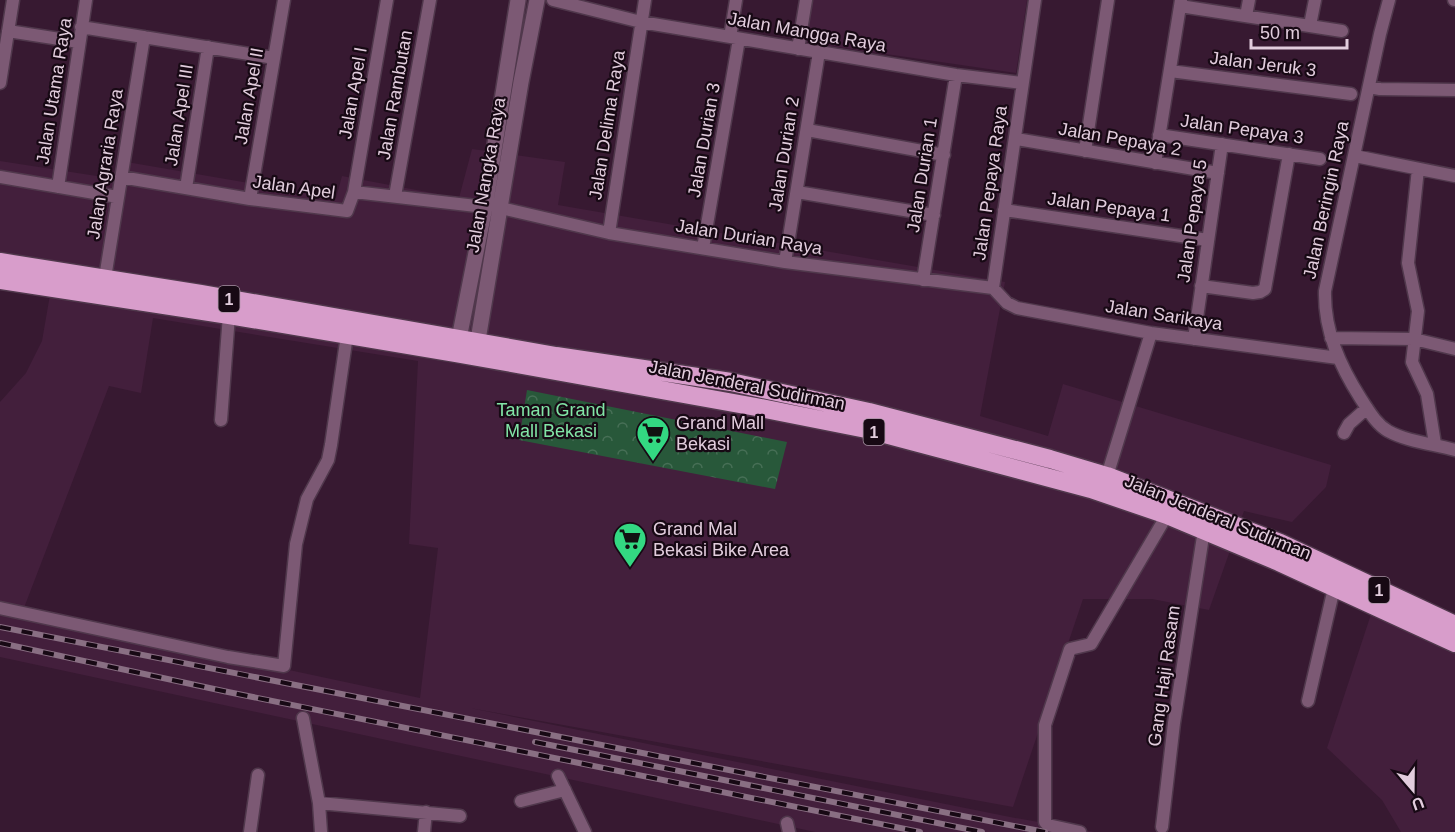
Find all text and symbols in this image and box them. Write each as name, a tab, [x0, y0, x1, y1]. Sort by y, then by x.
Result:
street label: Jalan Mangga Raya	[726, 8, 889, 56]
scale bar	[1251, 12, 1347, 50]
street label: Jalan Utama Raya	[33, 15, 76, 166]
text: 50 m	[1260, 23, 1300, 43]
street label: Jalan Rambutan	[374, 29, 416, 161]
street label: Jalan Apel I	[335, 45, 371, 141]
street label: Jalan Apel II	[231, 46, 267, 146]
street label: Jalan Delima Raya	[585, 48, 629, 201]
street label: Jalan Jeruk 3	[1209, 48, 1317, 80]
street label: Jalan Apel III	[161, 63, 197, 167]
street label: Jalan Durian 3	[684, 81, 724, 199]
street label: Jalan Agraria Raya	[83, 86, 127, 241]
street label: Jalan Nangka Raya	[463, 95, 510, 254]
street label: Jalan Durian 2	[765, 95, 803, 213]
street label: Jalan Pepaya Raya	[969, 103, 1011, 262]
street label: Jalan Pepaya 3	[1179, 110, 1305, 148]
street label: Jalan Durian 1	[903, 116, 941, 234]
street label: Jalan Pepaya 2	[1057, 118, 1183, 160]
street label: Jalan Beringin Raya	[1299, 118, 1353, 281]
street label: Jalan Pepaya 5	[1173, 158, 1211, 284]
street label: Jalan Apel	[251, 171, 337, 203]
street label: Jalan Pepaya 1	[1046, 188, 1172, 226]
street label: Jalan Durian Raya	[674, 216, 825, 259]
road number: 1	[218, 286, 240, 312]
street label: Jalan Sarikaya	[1104, 296, 1225, 334]
street label: Jalan Jenderal Sudirman	[647, 356, 847, 414]
park label: Taman Grand Mall Bekasi	[496, 400, 606, 441]
place label: Grand Mall Bekasi	[676, 413, 764, 454]
supermarket icon: Grand Mall Bekasi	[635, 415, 671, 462]
road number: 1	[864, 419, 884, 445]
street label: Jalan Jenderal Sudirman	[1122, 470, 1314, 564]
place label: Grand Mal Bekasi Bike Area	[653, 519, 790, 560]
supermarket icon: Grand Mal Bekasi Bike Area	[612, 521, 648, 568]
road number: 1	[1368, 577, 1390, 603]
street label: Gang Haji Rasam	[1144, 604, 1184, 748]
north arrow	[1383, 760, 1443, 820]
text: U	[1410, 794, 1426, 814]

